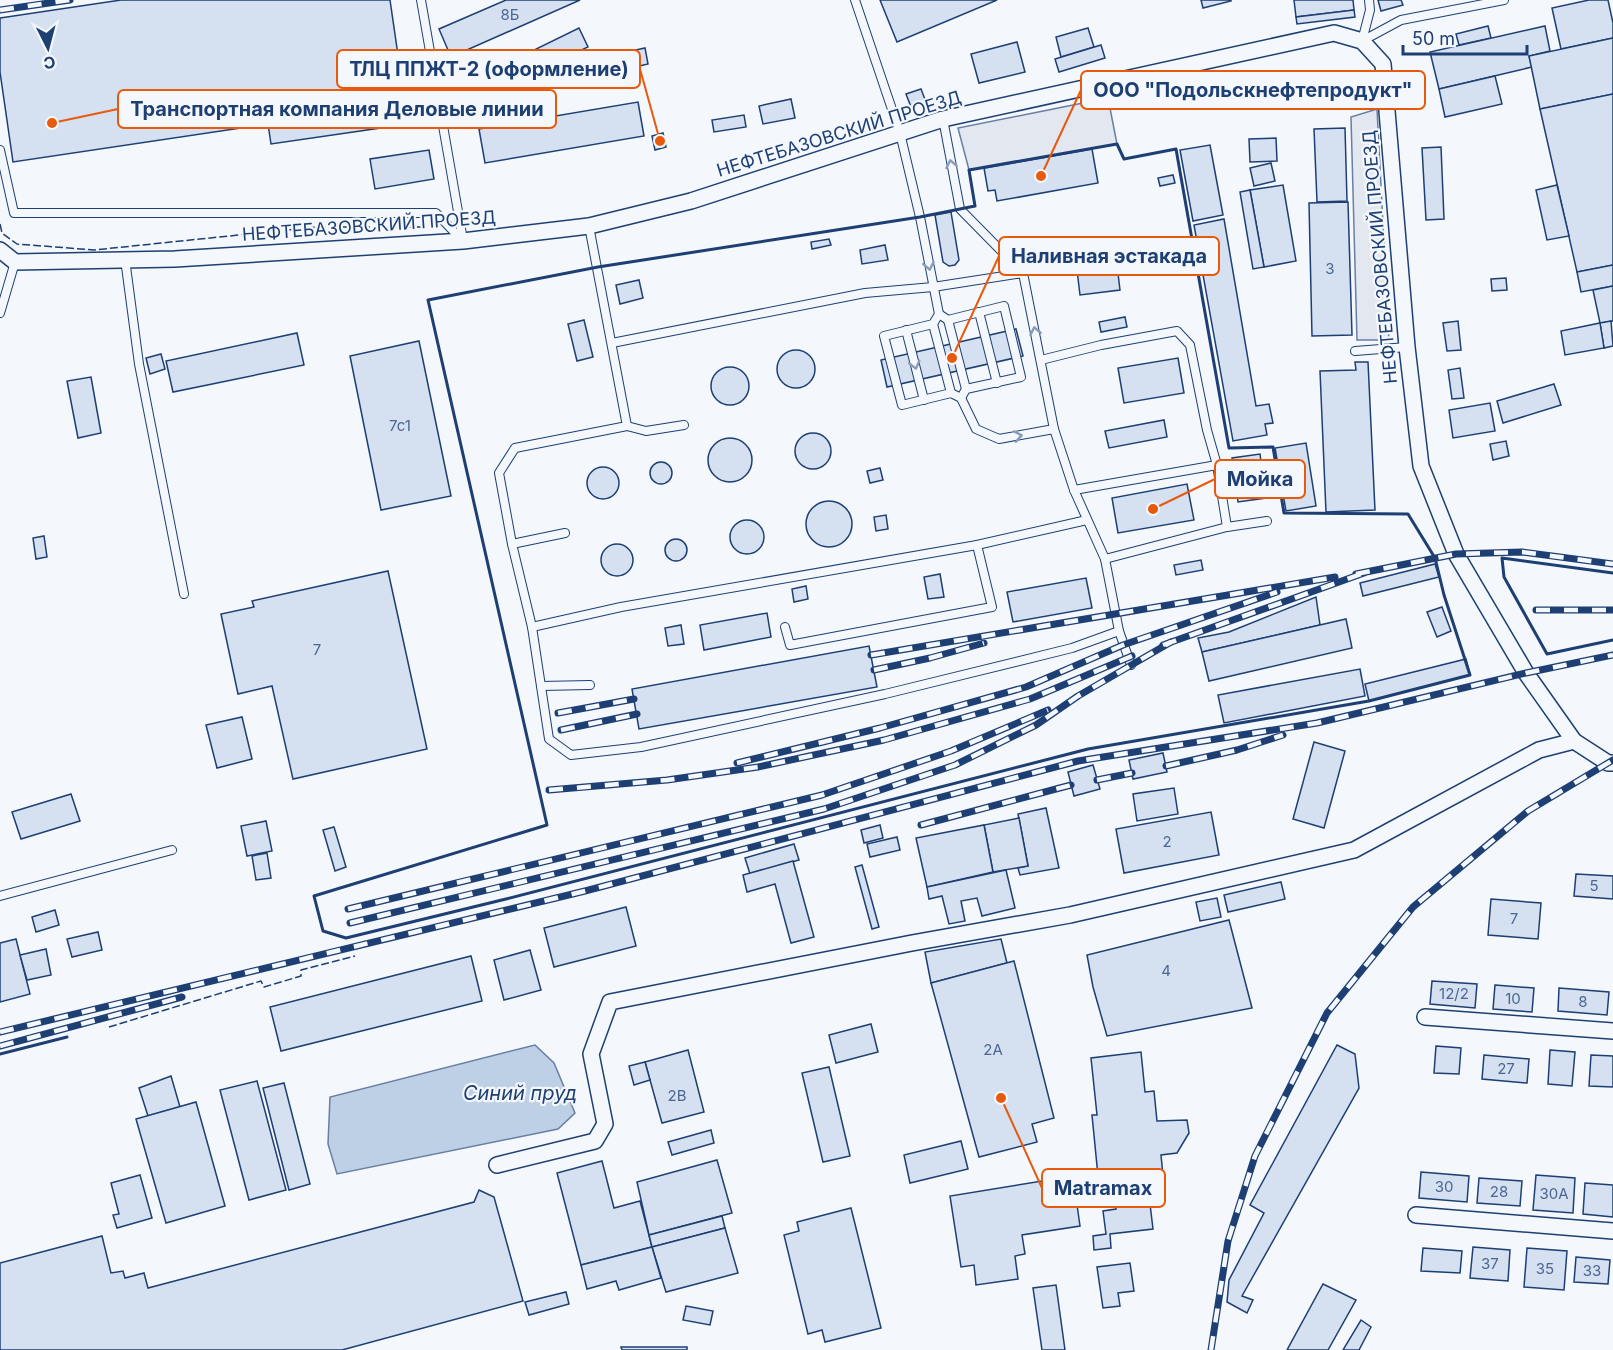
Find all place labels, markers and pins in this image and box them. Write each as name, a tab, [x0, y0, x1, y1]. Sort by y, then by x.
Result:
callout: ТЛЦ ППЖТ-2 (оформление)	[337, 50, 640, 88]
callout: ООО "Подольскнефтепродукт"	[1081, 71, 1425, 109]
callout: Транспортная компания Деловые линии	[118, 90, 556, 128]
callout: Наливная эстакада	[999, 237, 1219, 275]
callout: Мойка	[1215, 460, 1305, 498]
callout: Matramax	[1042, 1169, 1165, 1207]

